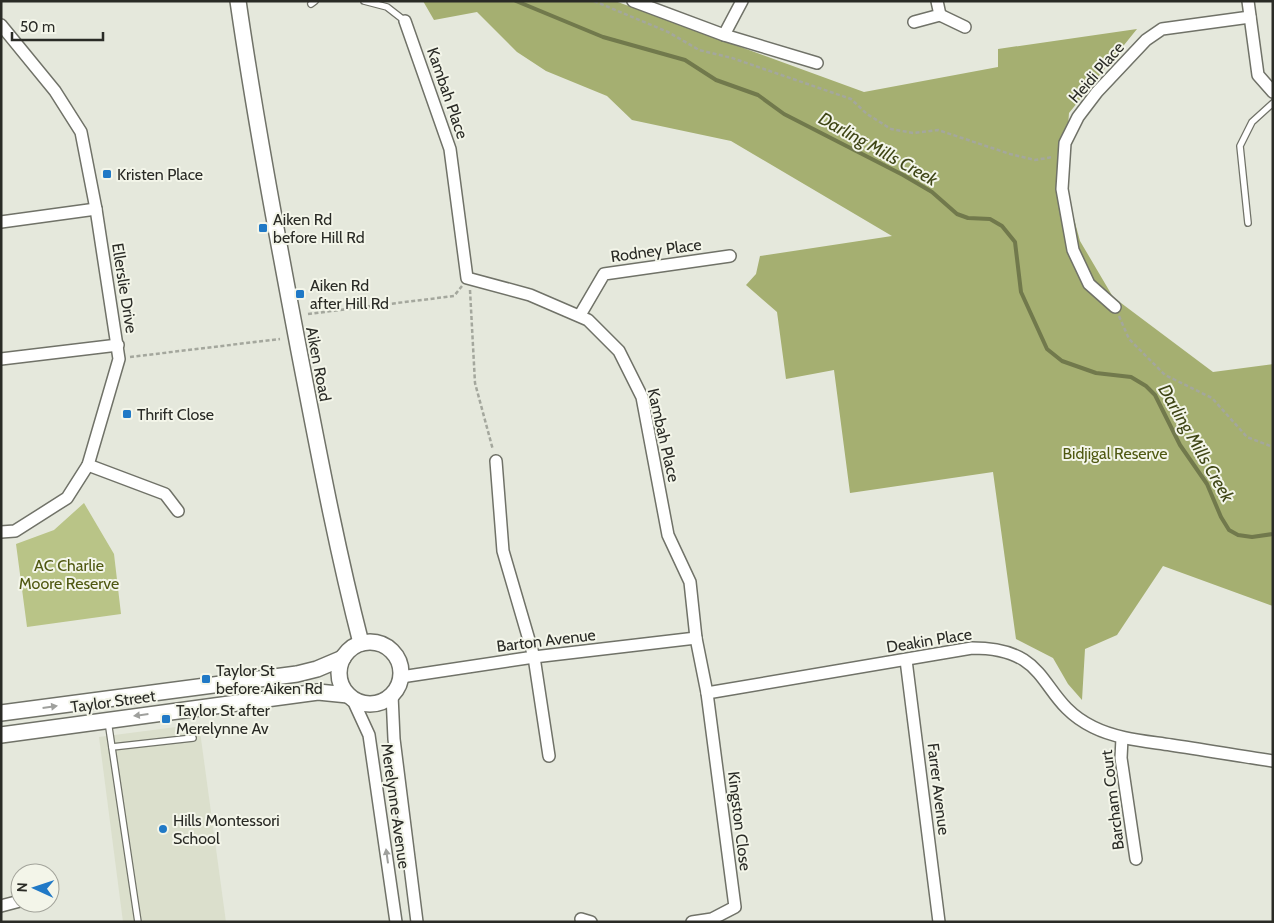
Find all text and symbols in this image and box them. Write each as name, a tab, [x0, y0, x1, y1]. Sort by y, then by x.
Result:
scale bar	[12, 10, 104, 42]
text: 50 m	[20, 18, 55, 36]
street label: Heidi Place	[1065, 38, 1128, 107]
street label: Kambah Place	[423, 45, 472, 141]
water label: Darling Mills Creek	[815, 107, 942, 191]
place label: Kristen Place	[117, 165, 203, 184]
marker: Kristen Place	[101, 168, 113, 180]
place label: Aiken Rd before Hill Rd	[273, 210, 365, 247]
marker: Aiken Rd before Hill Rd	[257, 222, 269, 234]
street label: Rodney Place	[609, 235, 703, 266]
street label: Ellerslie Drive	[108, 242, 141, 335]
place label: Aiken Rd after Hill Rd	[310, 276, 389, 313]
marker: Aiken Rd after Hill Rd	[294, 288, 306, 300]
street label: Aiken Road	[302, 325, 335, 403]
water label: Darling Mills Creek	[1153, 380, 1239, 507]
street label: Kambah Place	[644, 386, 684, 484]
place label: Thrift Close	[137, 405, 214, 424]
marker: Thrift Close	[121, 408, 133, 420]
park label: Bidjigal Reserve	[1063, 444, 1167, 463]
park label: AC Charlie Moore Reserve	[19, 556, 119, 593]
street label: Deakin Place	[885, 624, 973, 657]
street label: Barton Avenue	[495, 625, 597, 656]
place label: Taylor St before Aiken Rd	[216, 661, 323, 698]
marker: Taylor St before Aiken Rd	[200, 673, 212, 685]
street label: Taylor Street	[70, 686, 157, 717]
place label: Taylor St after Merelynne Av	[176, 701, 271, 738]
one-way arrow	[42, 703, 58, 711]
one-way arrow	[132, 711, 148, 719]
marker: Taylor St after Merelynne Av	[160, 713, 172, 725]
street label: Merelynne Avenue	[377, 742, 414, 870]
street label: Farrer Avenue	[923, 742, 954, 836]
street label: Barcham Court	[1097, 748, 1128, 851]
street label: Kingston Close	[724, 770, 755, 872]
place label: Hills Montessori School	[173, 811, 280, 848]
marker: Hills Montessori School	[157, 823, 169, 835]
one-way arrow	[383, 848, 391, 864]
north arrow	[10, 863, 60, 913]
text: N	[13, 882, 31, 893]

